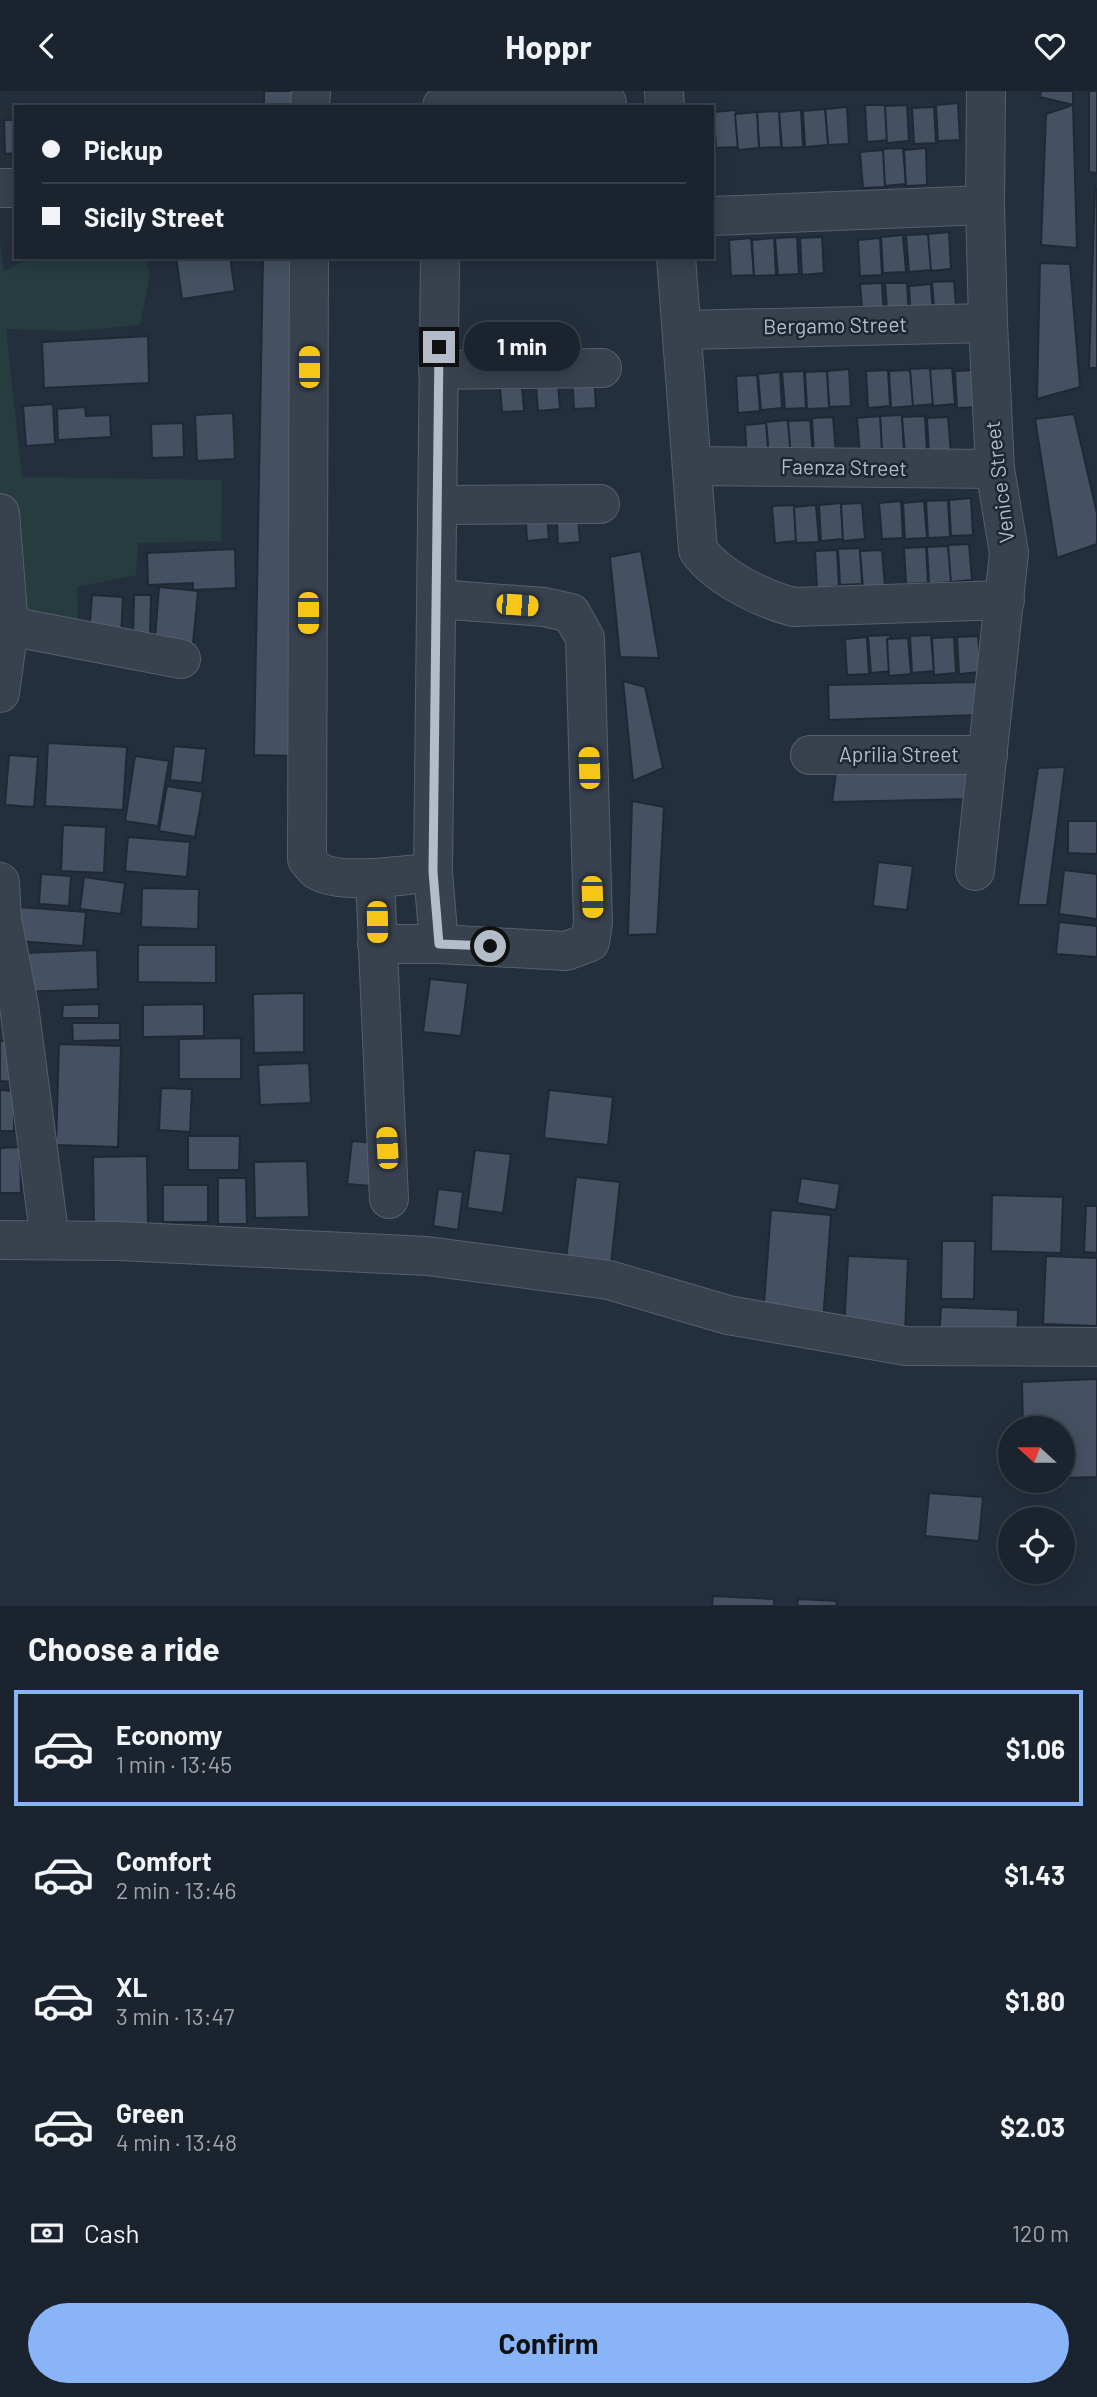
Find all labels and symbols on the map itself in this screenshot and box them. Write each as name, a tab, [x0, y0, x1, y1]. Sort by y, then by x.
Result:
street label: Bergamo Street	[763, 311, 907, 338]
callout: 1 min	[464, 323, 579, 371]
route end	[423, 331, 455, 363]
car	[299, 346, 320, 388]
street label: Venice Street	[979, 420, 1018, 545]
street label: Faenza Street	[781, 453, 907, 480]
car	[298, 592, 319, 634]
car	[496, 593, 539, 617]
street label: Aprilia Street	[839, 741, 959, 766]
car	[578, 747, 601, 789]
car	[581, 876, 604, 918]
car	[367, 901, 388, 943]
route start	[474, 930, 506, 962]
car	[376, 1126, 399, 1170]
north arrow	[998, 1416, 1074, 1493]

